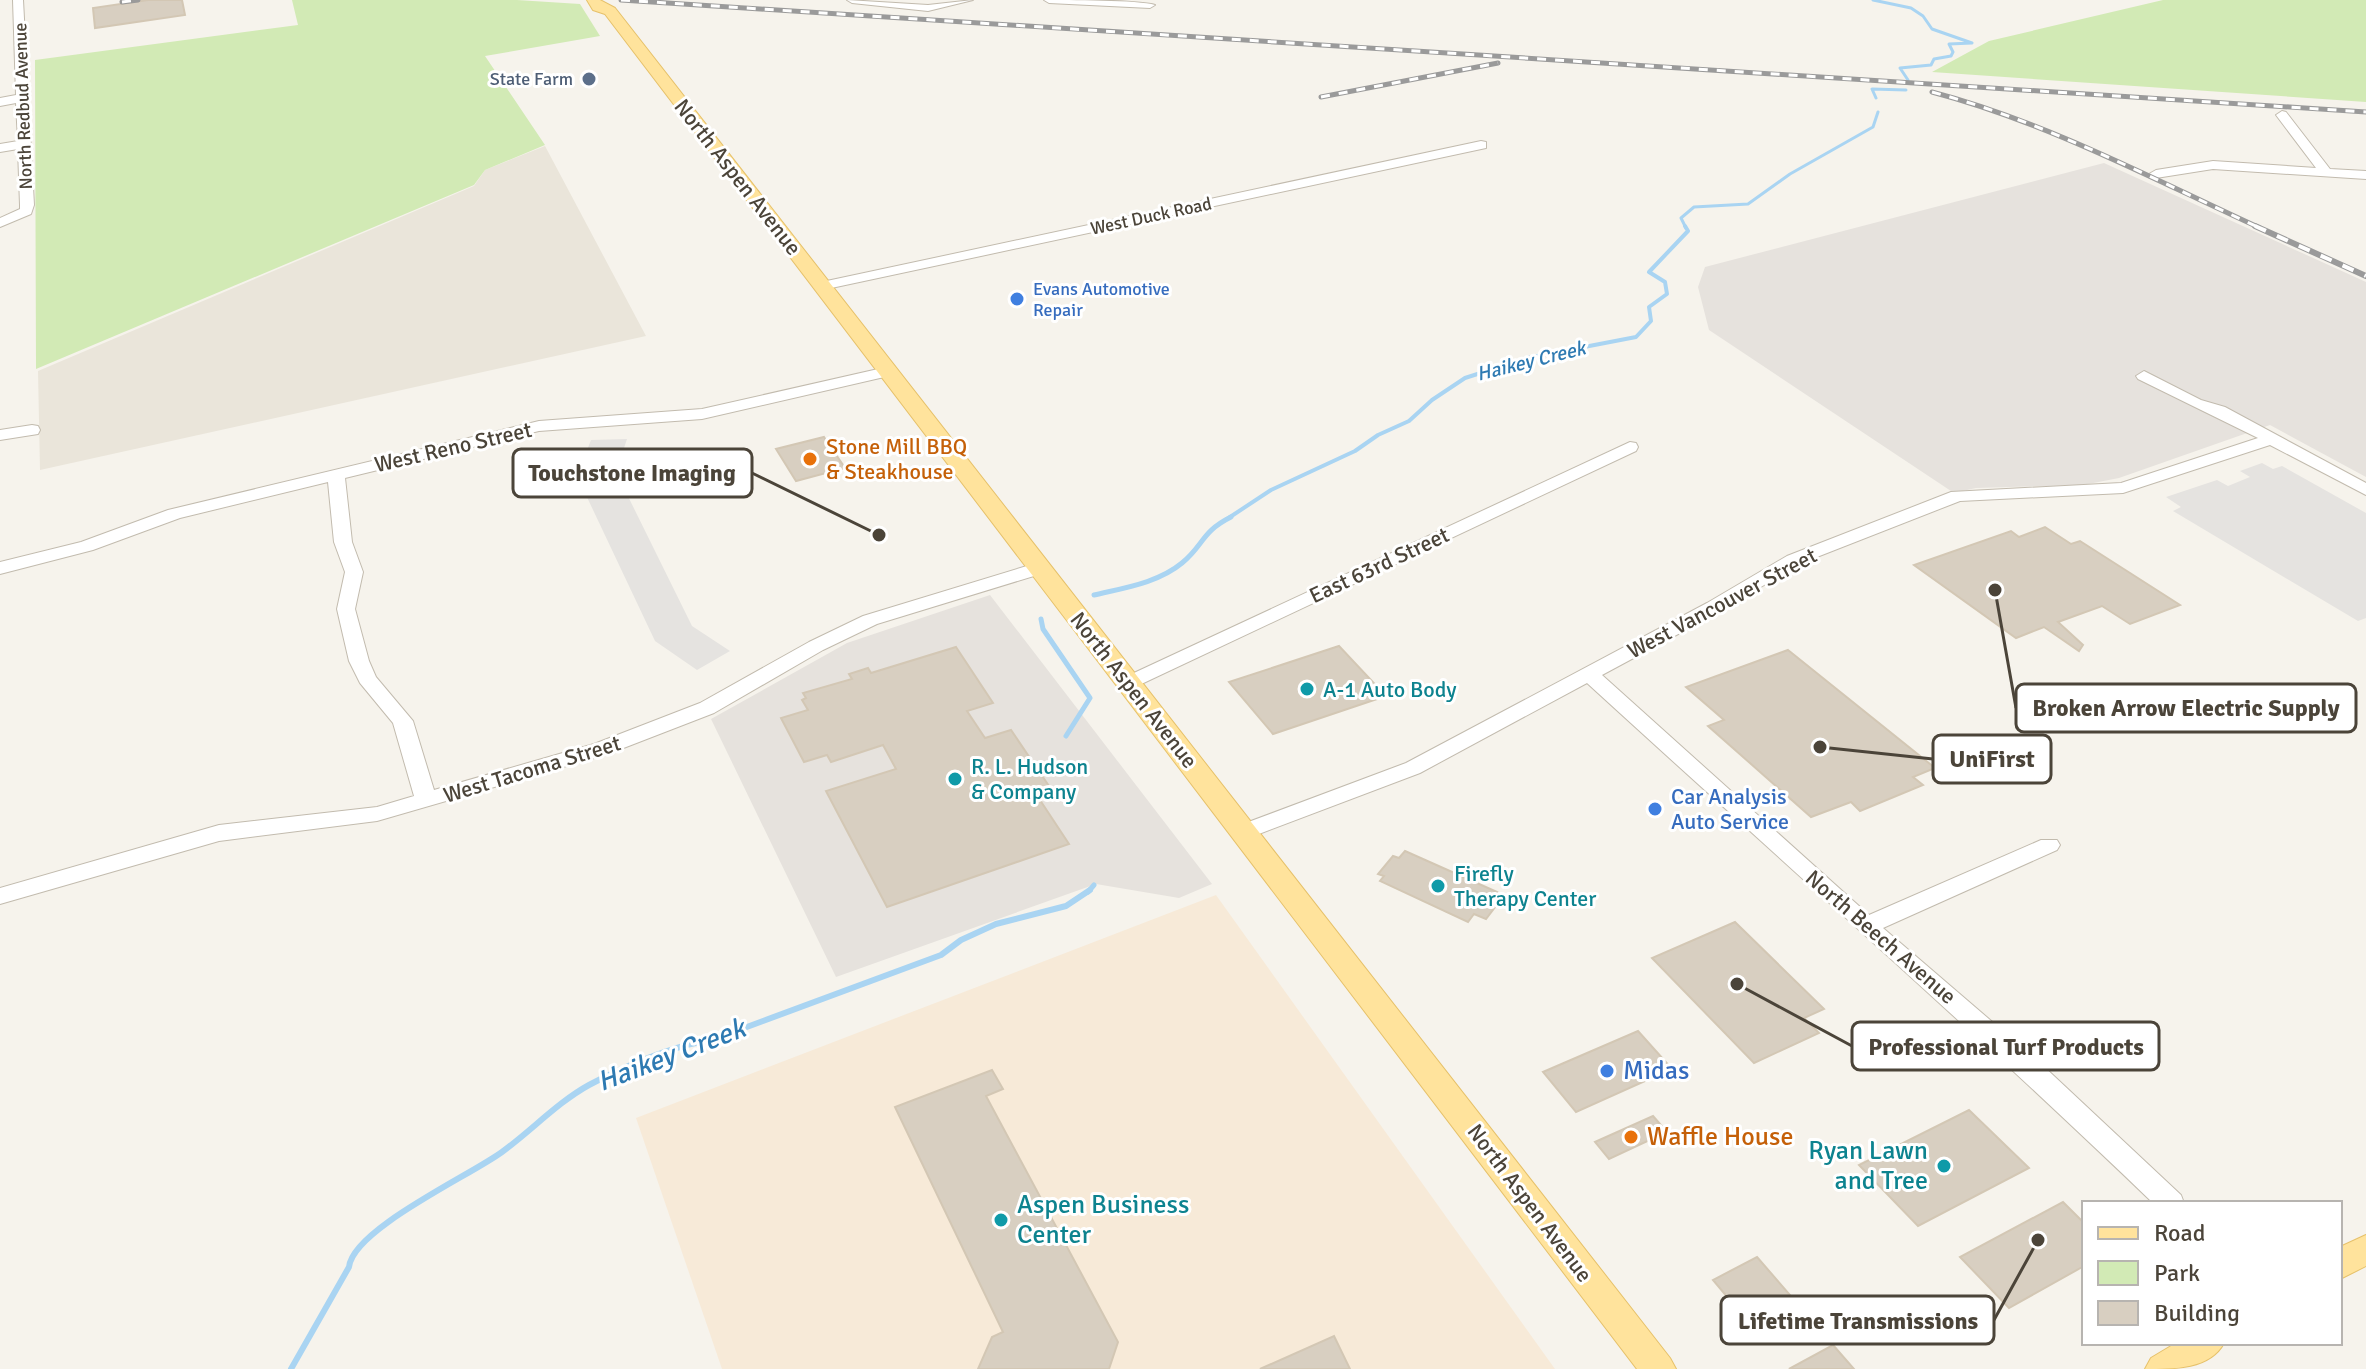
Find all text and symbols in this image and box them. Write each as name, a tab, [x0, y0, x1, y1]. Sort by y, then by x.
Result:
street label: North Redbud Avenue	[9, 22, 37, 190]
place label: State Farm	[490, 68, 573, 90]
marker: State Farm	[580, 70, 598, 88]
street label: North Aspen Avenue	[669, 93, 807, 261]
street label: West Duck Road	[1088, 192, 1214, 240]
place label: Evans Automotive Repair	[1033, 278, 1170, 321]
marker: Evans Automotive Repair	[1008, 290, 1026, 308]
water label: Haikey Creek	[1474, 335, 1590, 387]
street label: West Reno Street	[372, 416, 535, 478]
place label: Stone Mill BBQ & Steakhouse	[826, 433, 967, 485]
callout: Touchstone Imaging	[513, 449, 752, 497]
marker: Stone Mill BBQ & Steakhouse	[801, 450, 819, 468]
text: Touchstone Imaging	[528, 458, 736, 488]
street label: East 63rd Street	[1305, 521, 1453, 609]
street label: West Vancouver Street	[1623, 541, 1822, 664]
street label: North Aspen Avenue	[1065, 606, 1203, 774]
place label: A-1 Auto Body	[1323, 676, 1457, 703]
marker: A-1 Auto Body	[1298, 680, 1316, 698]
callout: Broken Arrow Electric Supply	[2016, 684, 2356, 732]
text: Broken Arrow Electric Supply	[2032, 693, 2340, 723]
street label: West Tacoma Street	[440, 729, 624, 809]
callout: UniFirst	[1933, 735, 2051, 783]
text: UniFirst	[1949, 744, 2035, 774]
place label: R. L. Hudson & Company	[971, 753, 1088, 805]
marker: R. L. Hudson & Company	[946, 770, 964, 788]
place label: Car Analysis Auto Service	[1671, 783, 1789, 835]
marker: Car Analysis Auto Service	[1646, 800, 1664, 818]
place label: Firefly Therapy Center	[1454, 860, 1596, 912]
street label: North Beech Avenue	[1800, 864, 1962, 1010]
marker: Firefly Therapy Center	[1429, 877, 1447, 895]
water label: Haikey Creek	[592, 1010, 753, 1099]
callout: Professional Turf Products	[1852, 1022, 2159, 1070]
text: Professional Turf Products	[1868, 1032, 2144, 1062]
place label: Midas	[1623, 1055, 1689, 1087]
marker: Midas	[1598, 1062, 1616, 1080]
street label: North Aspen Avenue	[1462, 1119, 1598, 1287]
place label: Waffle House	[1647, 1121, 1793, 1153]
marker: Waffle House	[1622, 1128, 1640, 1146]
place label: Ryan Lawn and Tree	[1808, 1135, 1928, 1197]
marker: Ryan Lawn and Tree	[1935, 1157, 1953, 1175]
place label: Aspen Business Center	[1017, 1189, 1189, 1251]
legend	[2082, 1201, 2342, 1345]
marker: Aspen Business Center	[992, 1211, 1010, 1229]
text: Road	[2154, 1218, 2205, 1248]
text: Park	[2154, 1258, 2200, 1288]
callout: Lifetime Transmissions	[1721, 1296, 1994, 1344]
text: Building	[2154, 1298, 2240, 1328]
text: Lifetime Transmissions	[1738, 1306, 1979, 1336]

